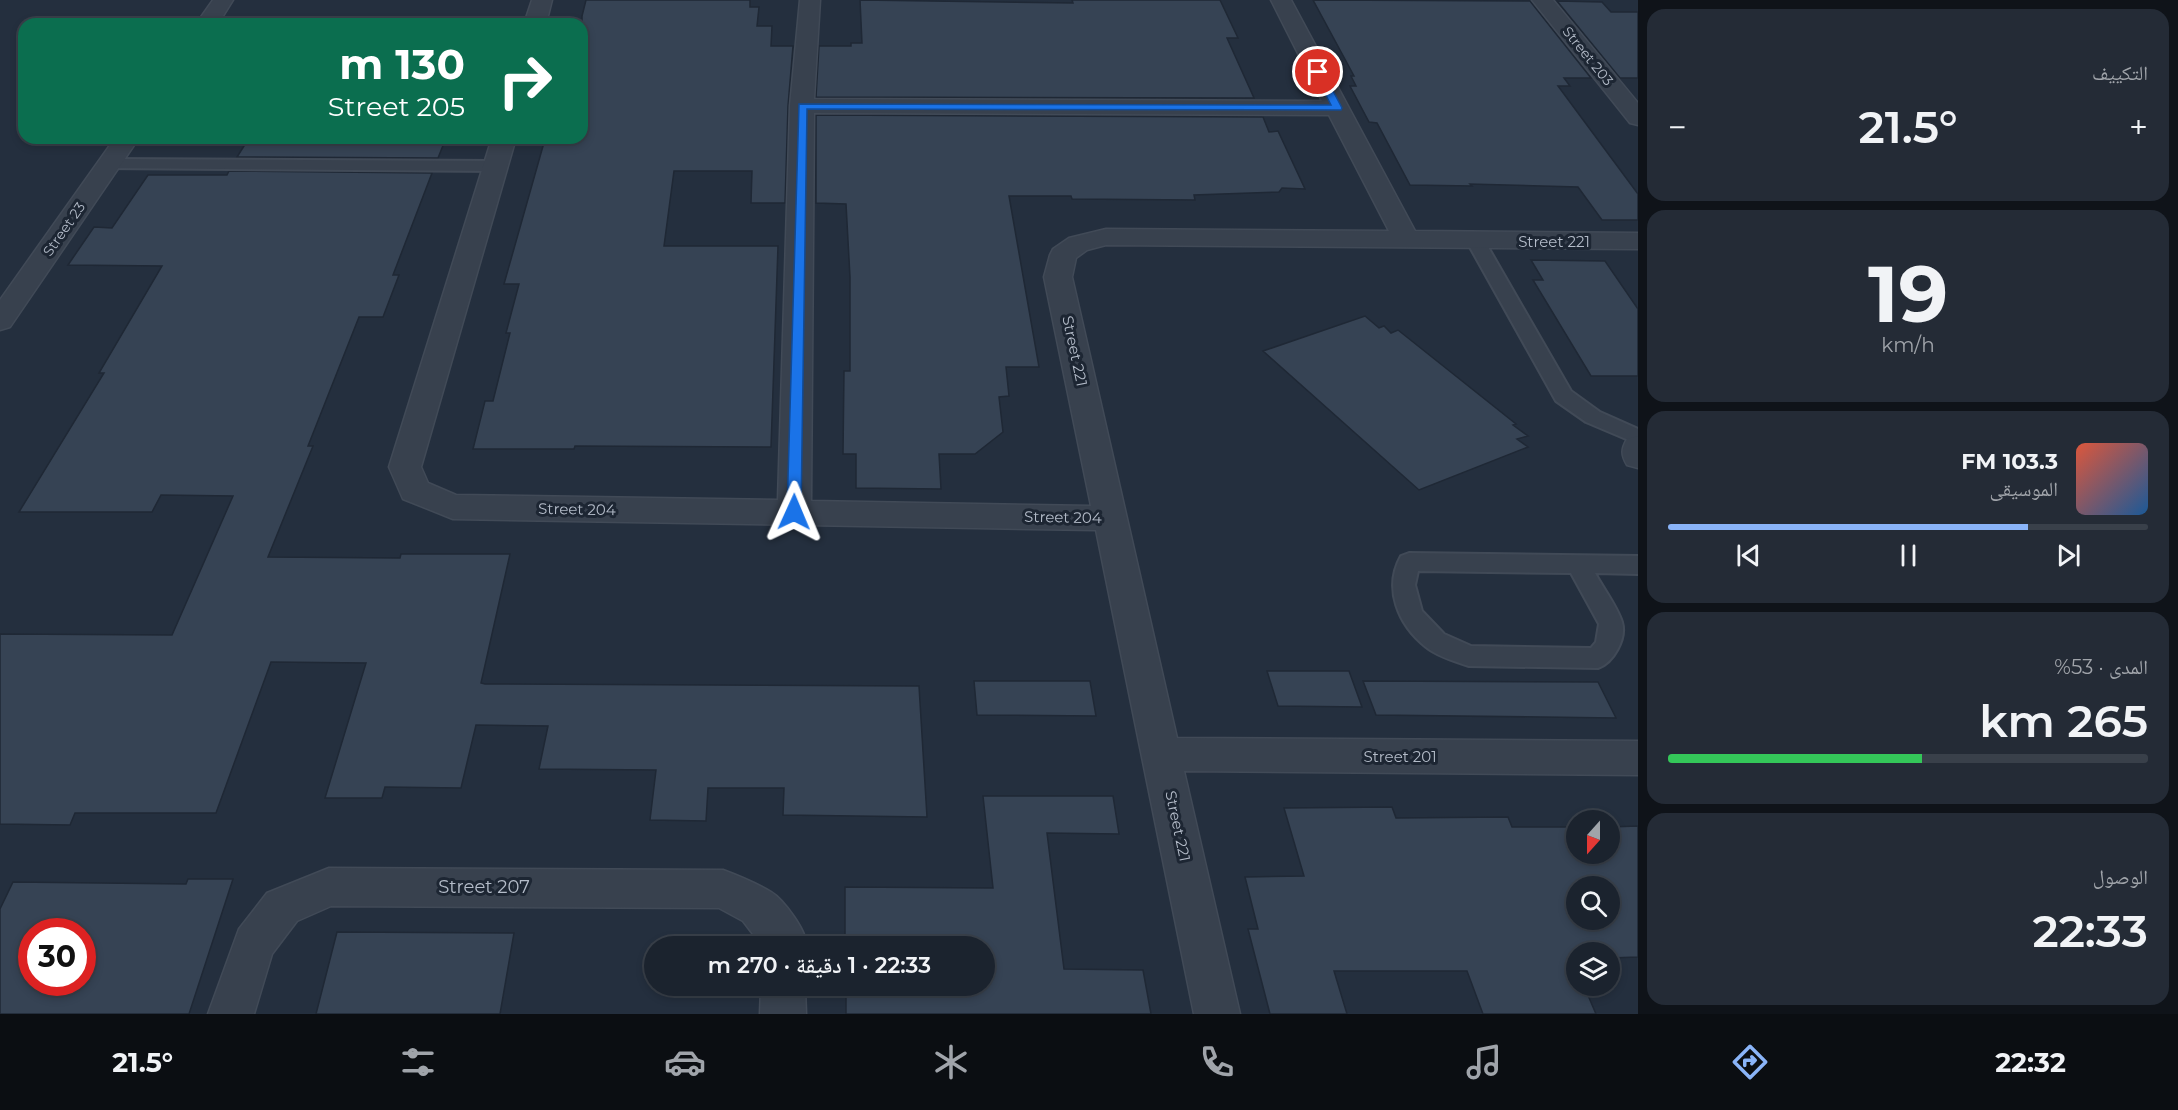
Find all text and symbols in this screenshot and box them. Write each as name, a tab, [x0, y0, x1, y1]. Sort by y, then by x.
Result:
street label: Street 203	[1559, 23, 1617, 89]
text: 130 m	[339, 38, 465, 90]
icon: right	[486, 42, 564, 120]
pin	[1292, 46, 1343, 97]
icon: arrive	[1301, 55, 1334, 88]
text: التكييف	[2092, 61, 2148, 85]
text: Street 205	[328, 90, 465, 123]
text: 21.5°	[1858, 99, 1958, 154]
text: −	[1668, 107, 1687, 147]
text: +	[2129, 107, 2148, 147]
street label: Street 23	[39, 198, 89, 259]
street label: Street 221	[1518, 232, 1590, 251]
text: 19	[1868, 246, 1948, 342]
street label: Street 221	[1058, 314, 1092, 388]
text: km/h	[1881, 333, 1935, 357]
text: 103.3 FM	[1961, 448, 2058, 475]
text: الموسيقى	[1990, 477, 2058, 501]
position arrow	[762, 480, 826, 544]
street label: Street 204	[538, 499, 616, 519]
street label: Street 204	[1024, 507, 1102, 527]
icon: previous	[1732, 539, 1765, 572]
icon: pause	[1892, 539, 1925, 572]
icon: next	[2052, 539, 2085, 572]
text: المدى · 53%	[2054, 655, 2148, 679]
text: 265 km	[1979, 693, 2148, 748]
street label: Street 201	[1363, 747, 1437, 766]
street label: Street 221	[1161, 789, 1195, 863]
north arrow	[1566, 810, 1620, 864]
map controls	[1566, 810, 1620, 996]
text: الوصول	[2093, 865, 2148, 889]
street label: Street 207	[438, 876, 530, 898]
button: search	[1566, 876, 1620, 930]
text: 22:33	[2032, 903, 2148, 958]
speed limit sign: 30	[18, 918, 96, 996]
button: layers	[1566, 942, 1620, 996]
text: 22:33 · 1 دقيقة · 270 m	[708, 952, 931, 979]
icon: filters	[397, 1041, 439, 1083]
icon: car	[664, 1041, 706, 1083]
icon: climate	[930, 1041, 972, 1083]
icon: phone	[1196, 1041, 1238, 1083]
icon: music	[1463, 1041, 1505, 1083]
icon: directions	[1729, 1041, 1771, 1083]
text: 21.5°	[112, 1046, 173, 1079]
text: 22:32	[1995, 1046, 2066, 1079]

